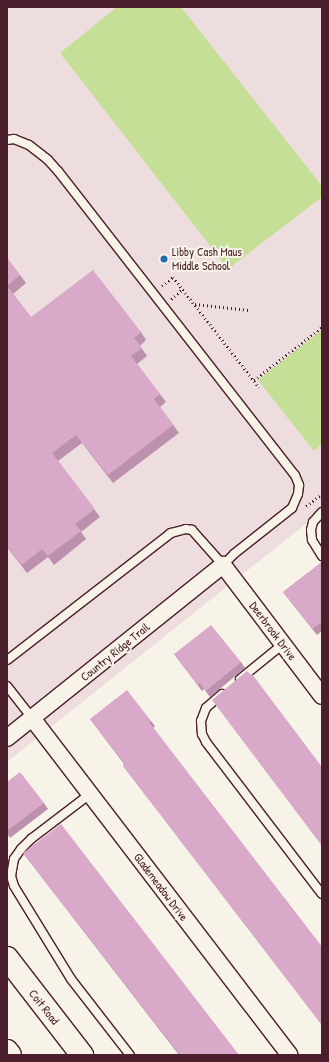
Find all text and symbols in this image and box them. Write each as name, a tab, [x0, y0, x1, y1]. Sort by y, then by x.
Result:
place label: Libby Cash Maus Middle School	[172, 245, 242, 273]
marker: Libby Cash Maus Middle School	[159, 254, 169, 264]
street label: Deerbrook Drive	[246, 599, 300, 663]
street label: Country Ridge Trail	[78, 620, 152, 684]
street label: Glademeadow Drive	[131, 850, 191, 924]
street label: Coit Road	[26, 987, 62, 1027]

